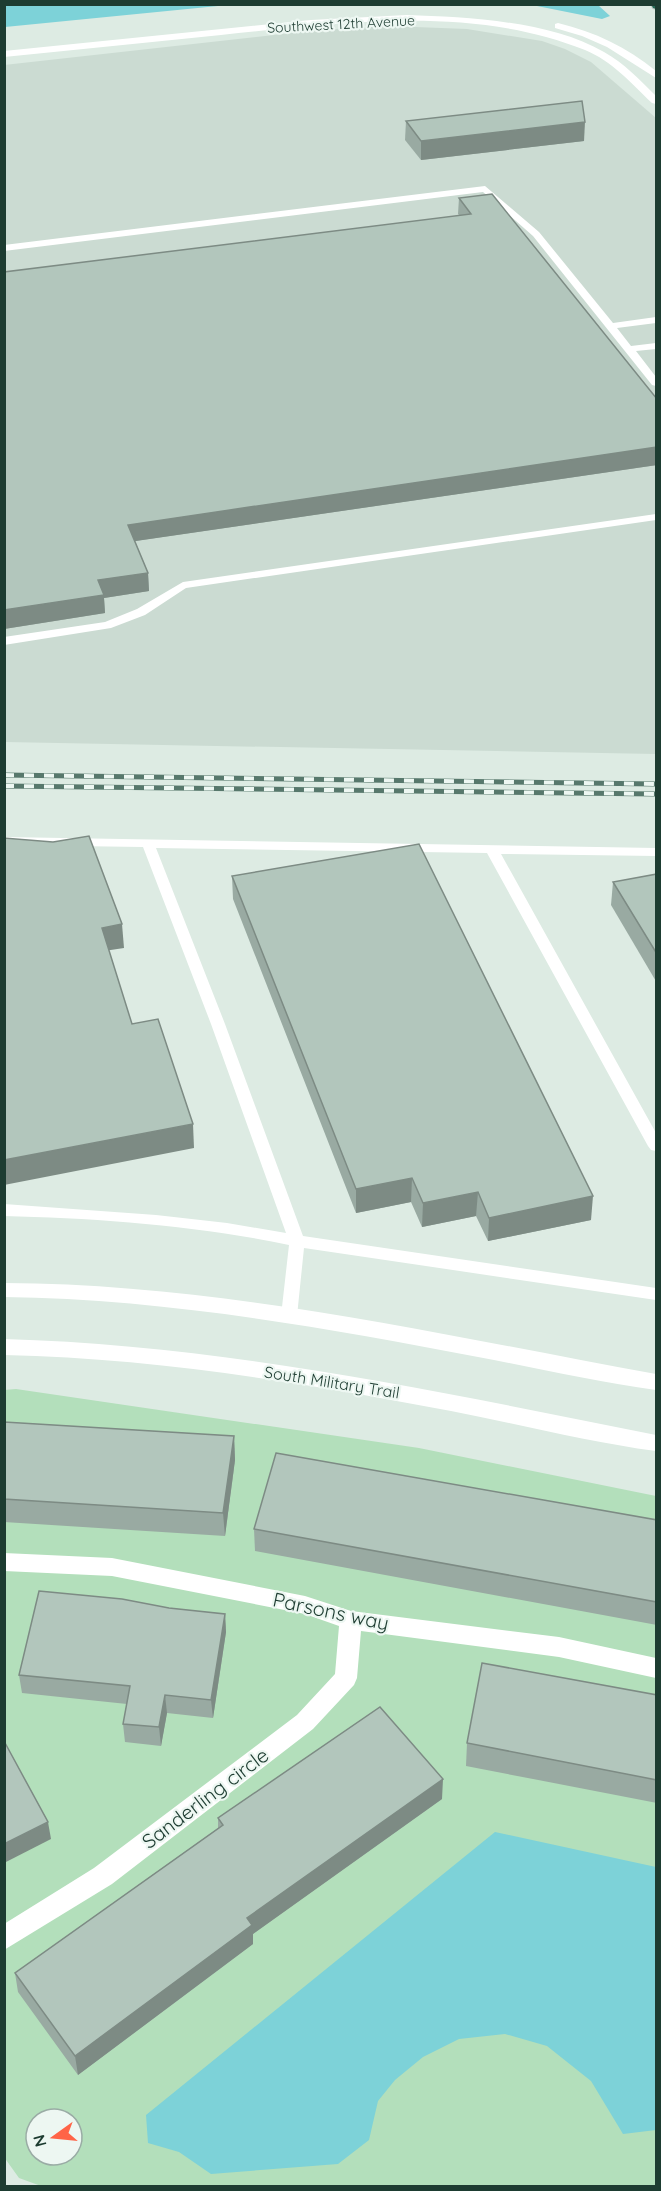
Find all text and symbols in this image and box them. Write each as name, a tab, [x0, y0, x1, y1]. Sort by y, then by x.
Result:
street label: Southwest 12th Avenue	[267, 11, 415, 37]
street label: South Military Trail	[263, 1361, 401, 1403]
street label: Parsons way	[271, 1586, 391, 1636]
street label: Sanderling circle	[137, 1742, 273, 1854]
north arrow	[24, 2107, 84, 2167]
text: N	[28, 2133, 51, 2149]

